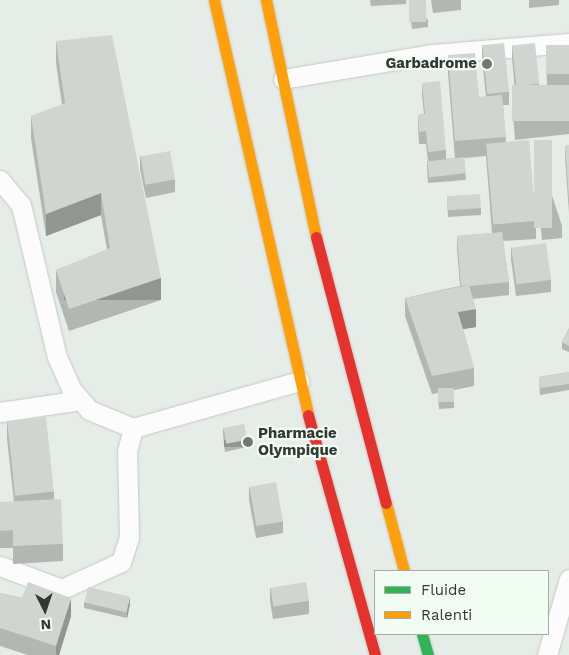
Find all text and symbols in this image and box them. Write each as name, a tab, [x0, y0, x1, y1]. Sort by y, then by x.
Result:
place label: Garbadrome	[386, 55, 477, 73]
marker: Garbadrome	[481, 58, 493, 70]
place label: Pharmacie Olympique	[258, 424, 337, 459]
marker: Pharmacie Olympique	[242, 436, 254, 448]
legend	[374, 570, 549, 635]
text: Fluide	[421, 581, 466, 599]
north arrow	[20, 585, 70, 635]
text: Ralenti	[421, 606, 472, 624]
text: N	[40, 617, 52, 633]

